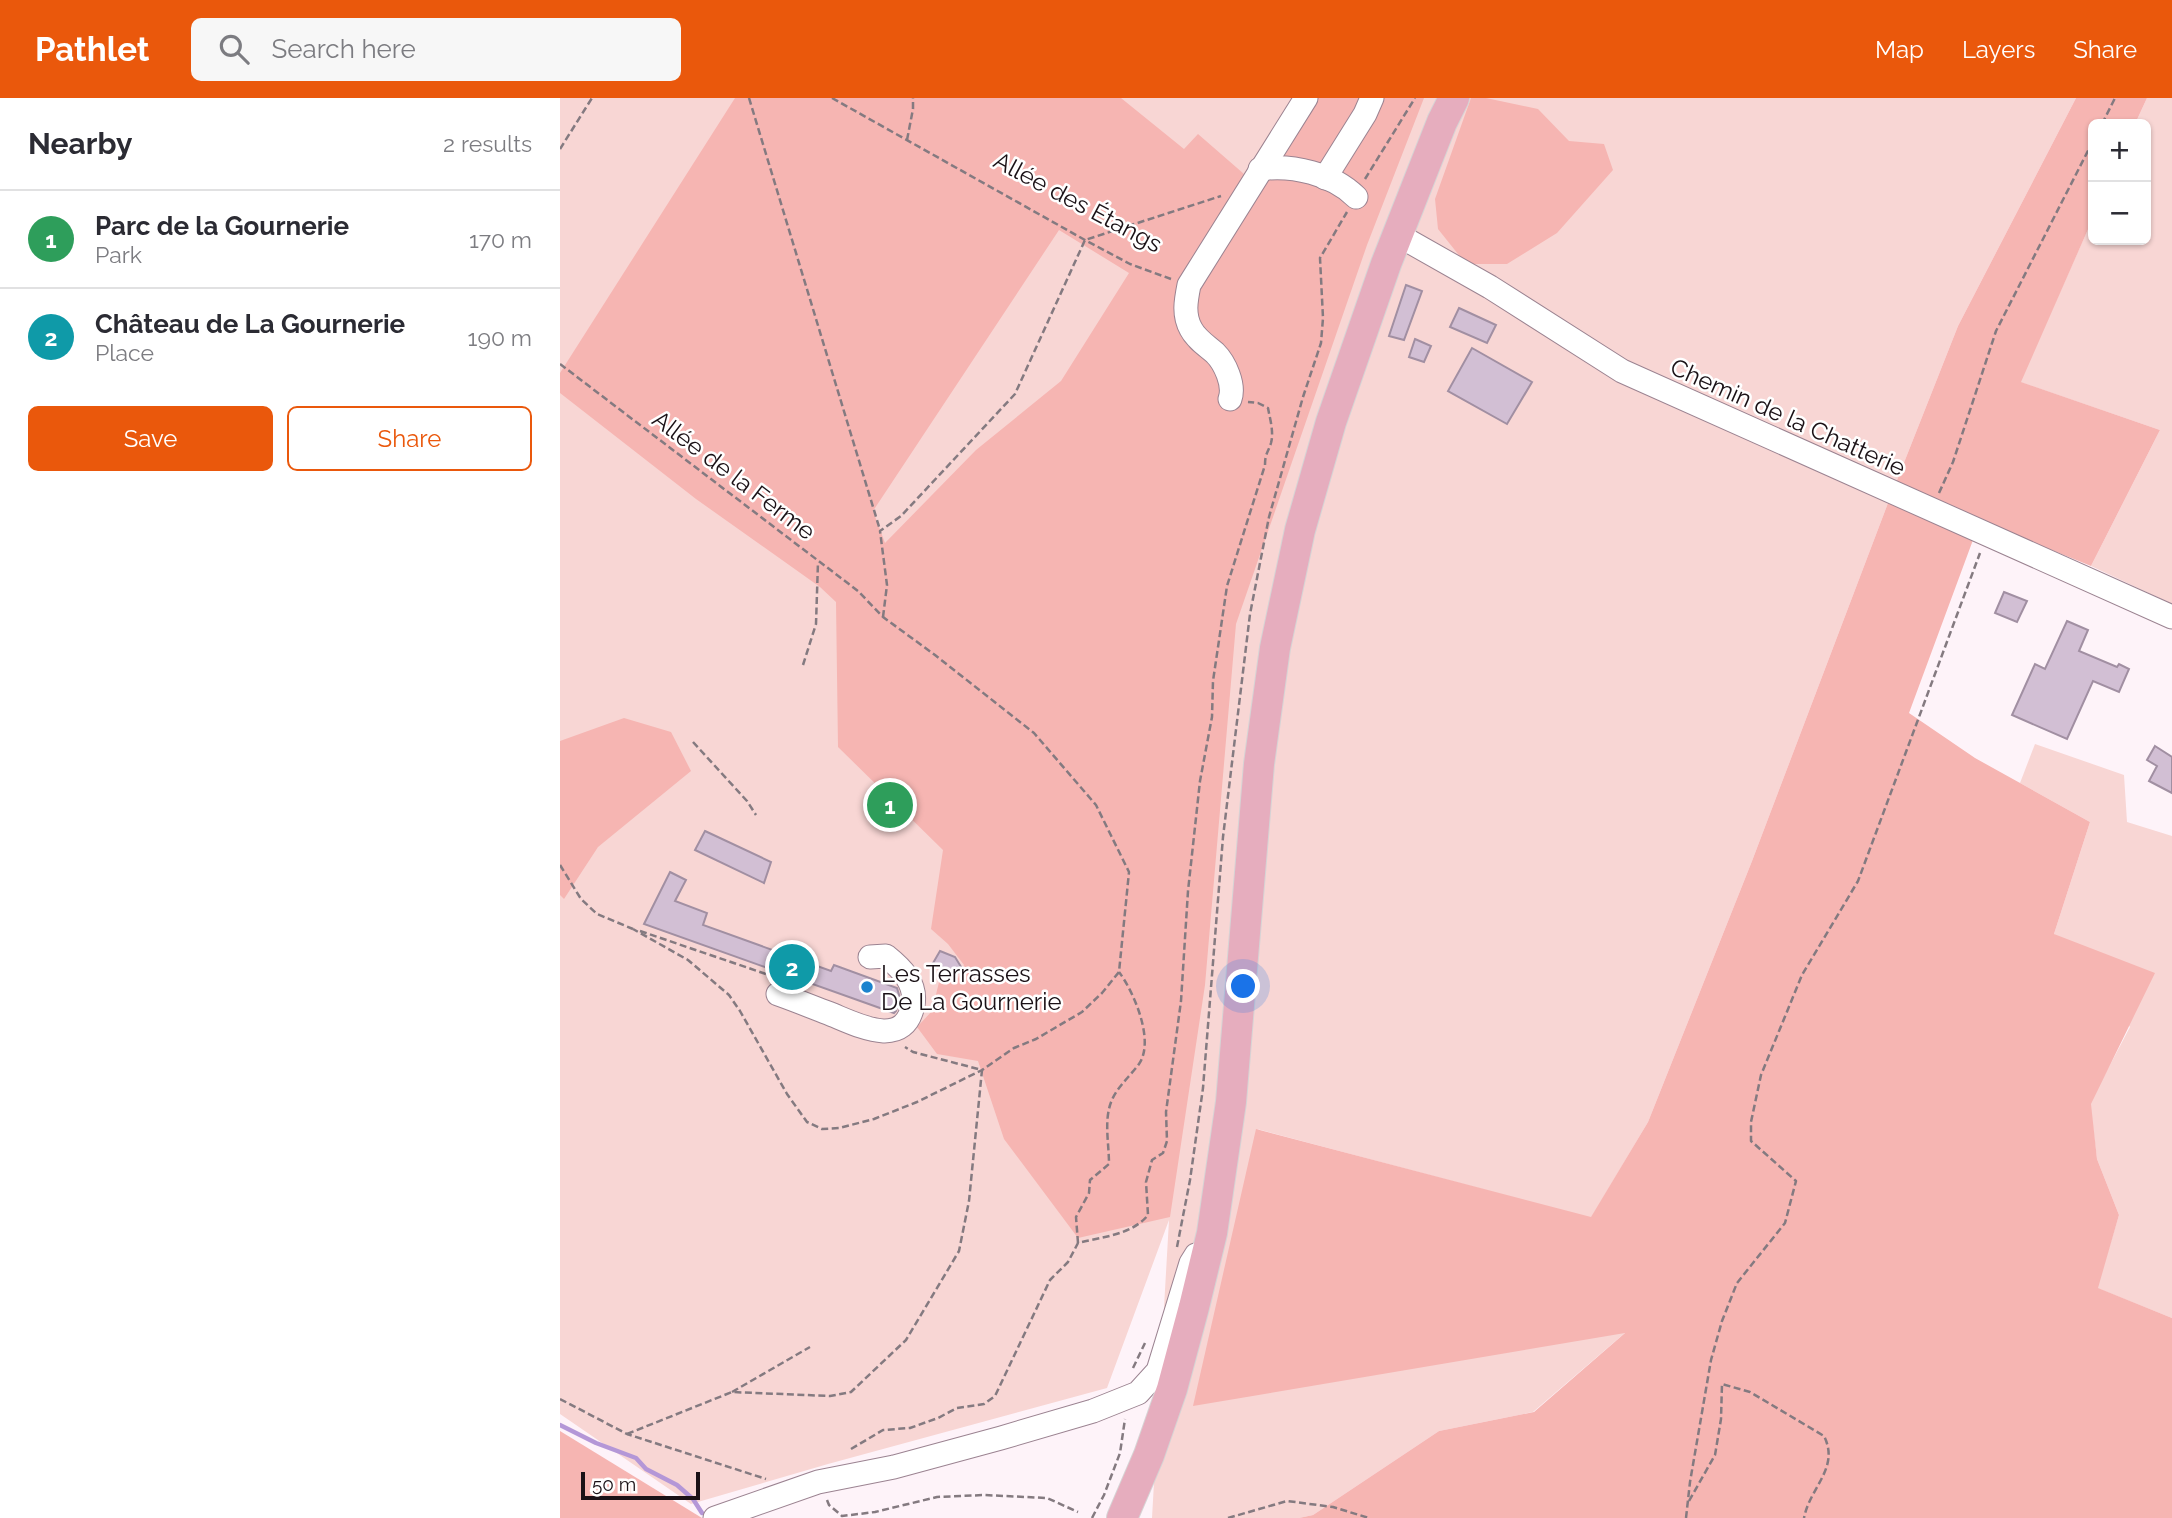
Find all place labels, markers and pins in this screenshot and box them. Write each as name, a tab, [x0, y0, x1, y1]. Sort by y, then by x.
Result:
pin: 1	[867, 779, 913, 831]
pin: 2	[769, 941, 815, 993]
place label: Les Terrasses De La Gournerie	[881, 959, 1062, 1016]
marker: Les Terrasses De La Gournerie	[859, 979, 875, 995]

